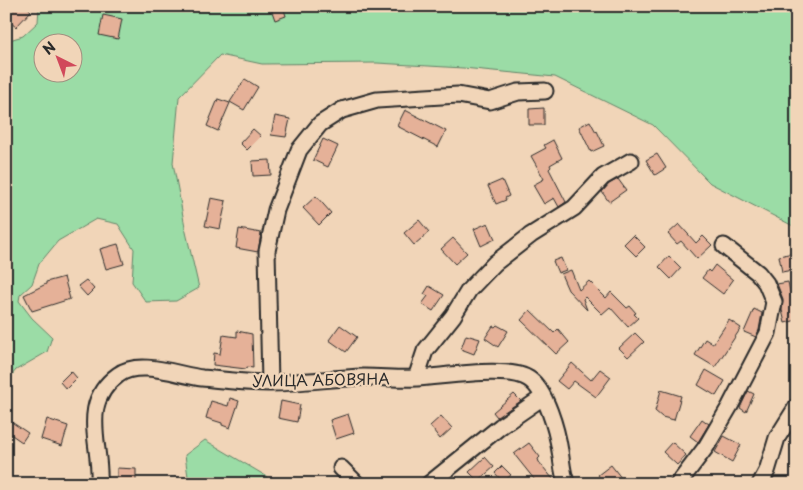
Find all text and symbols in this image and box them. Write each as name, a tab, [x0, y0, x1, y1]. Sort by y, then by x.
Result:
north arrow	[32, 32, 82, 82]
text: N	[38, 36, 60, 59]
street label: УЛИЦА АБОВЯНА	[252, 366, 390, 392]

